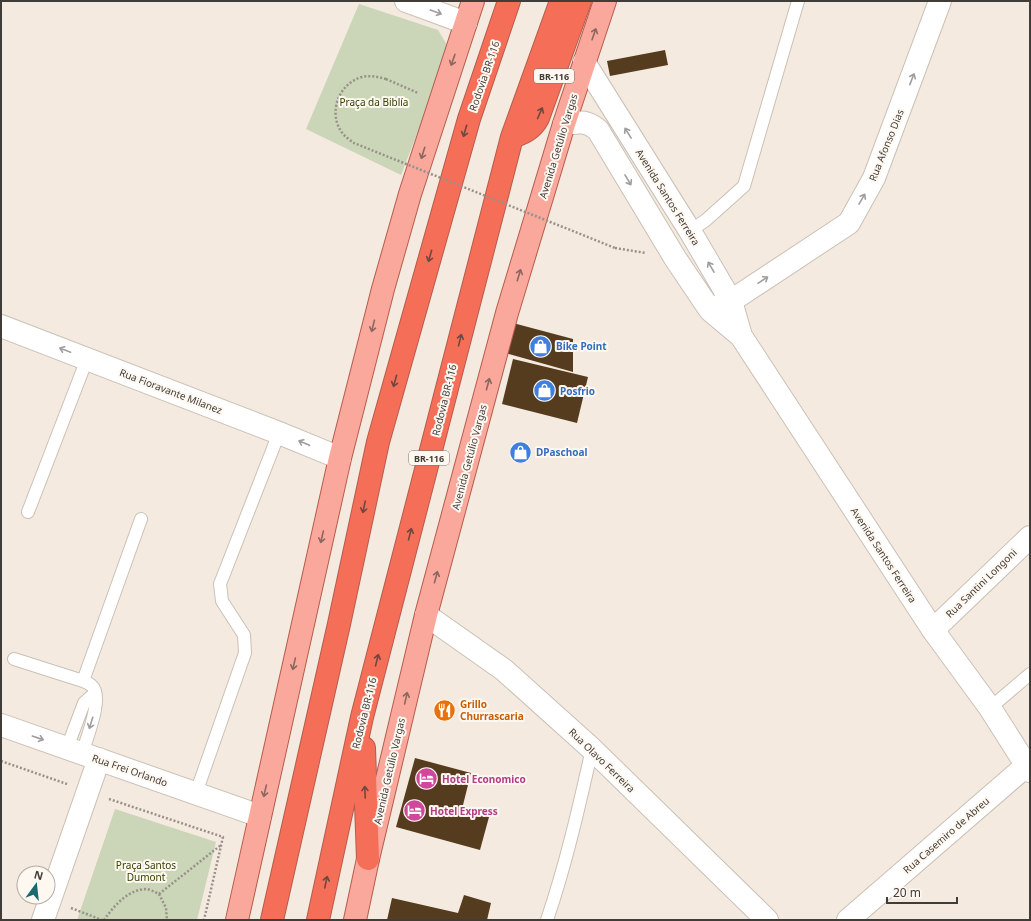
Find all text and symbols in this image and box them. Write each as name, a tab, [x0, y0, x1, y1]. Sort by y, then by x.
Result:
one-way arrow	[430, 9, 443, 16]
one-way arrow	[591, 28, 598, 41]
street label: Rodovia BR-116	[465, 39, 503, 113]
one-way arrow	[449, 54, 457, 66]
road number: BR-116	[534, 69, 574, 83]
one-way arrow	[909, 74, 917, 86]
street label: Avenida Getúlio Vargas	[535, 92, 581, 200]
park label: Praça da Biblía	[340, 95, 408, 109]
street label: Rua Afonso Dias	[865, 107, 907, 183]
one-way arrow	[537, 108, 545, 120]
one-way arrow	[461, 124, 468, 137]
one-way arrow	[624, 127, 632, 139]
one-way arrow	[419, 146, 426, 159]
street label: Avenida Santos Ferreira	[633, 146, 703, 248]
one-way arrow	[625, 174, 633, 186]
one-way arrow	[859, 193, 867, 205]
one-way arrow	[426, 249, 433, 262]
one-way arrow	[707, 262, 715, 274]
one-way arrow	[516, 269, 523, 282]
one-way arrow	[757, 275, 769, 283]
one-way arrow	[369, 320, 377, 333]
shop icon: Bike Point	[527, 333, 553, 359]
one-way arrow	[456, 334, 464, 347]
place label: Bike Point	[556, 339, 607, 353]
one-way arrow	[59, 346, 71, 354]
street label: Rodovia BR-116	[428, 363, 460, 437]
street label: Rua Fioravante Milanez	[118, 365, 225, 417]
one-way arrow	[391, 374, 398, 387]
one-way arrow	[485, 378, 493, 391]
shop icon: Posfrio	[532, 378, 558, 404]
place label: Posfrio	[560, 384, 595, 398]
street label: Avenida Getúlio Vargas	[448, 402, 490, 511]
one-way arrow	[298, 439, 310, 446]
shop icon: DPaschoal	[507, 439, 533, 465]
place label: DPaschoal	[536, 445, 587, 459]
road number: BR-116	[409, 451, 449, 465]
one-way arrow	[360, 501, 368, 514]
street label: Avenida Santos Ferreira	[848, 505, 920, 605]
one-way arrow	[406, 528, 414, 541]
one-way arrow	[318, 530, 325, 543]
street label: Rua Santini Longoni	[942, 545, 1020, 621]
one-way arrow	[433, 571, 440, 584]
one-way arrow	[374, 654, 381, 667]
one-way arrow	[289, 657, 297, 670]
street label: Rodovia BR-116	[348, 676, 380, 750]
one-way arrow	[403, 692, 410, 705]
restaurant icon: Grillo Churrascaria	[432, 697, 458, 723]
place label: Grillo Churrascaria	[460, 697, 524, 723]
street label: Avenida Getúlio Vargas	[370, 716, 408, 826]
one-way arrow	[87, 717, 94, 730]
street label: Rua Olavo Ferreira	[566, 725, 638, 795]
one-way arrow	[31, 734, 43, 742]
street label: Rua Frei Orlando	[90, 751, 170, 789]
hotel icon: Hotel Economico	[413, 766, 439, 792]
place label: Hotel Economico	[442, 772, 526, 786]
one-way arrow	[261, 784, 269, 797]
one-way arrow	[362, 786, 369, 799]
street label: Rua Casemiro de Abreu	[900, 794, 992, 876]
hotel icon: Hotel Express	[402, 798, 428, 824]
place label: Hotel Express	[430, 804, 498, 818]
park label: Praça Santos Dumont	[116, 858, 176, 884]
north arrow	[16, 865, 56, 905]
text: N	[32, 866, 45, 883]
one-way arrow	[323, 876, 331, 889]
scale bar	[887, 879, 957, 905]
text: 20 m	[893, 884, 921, 901]

